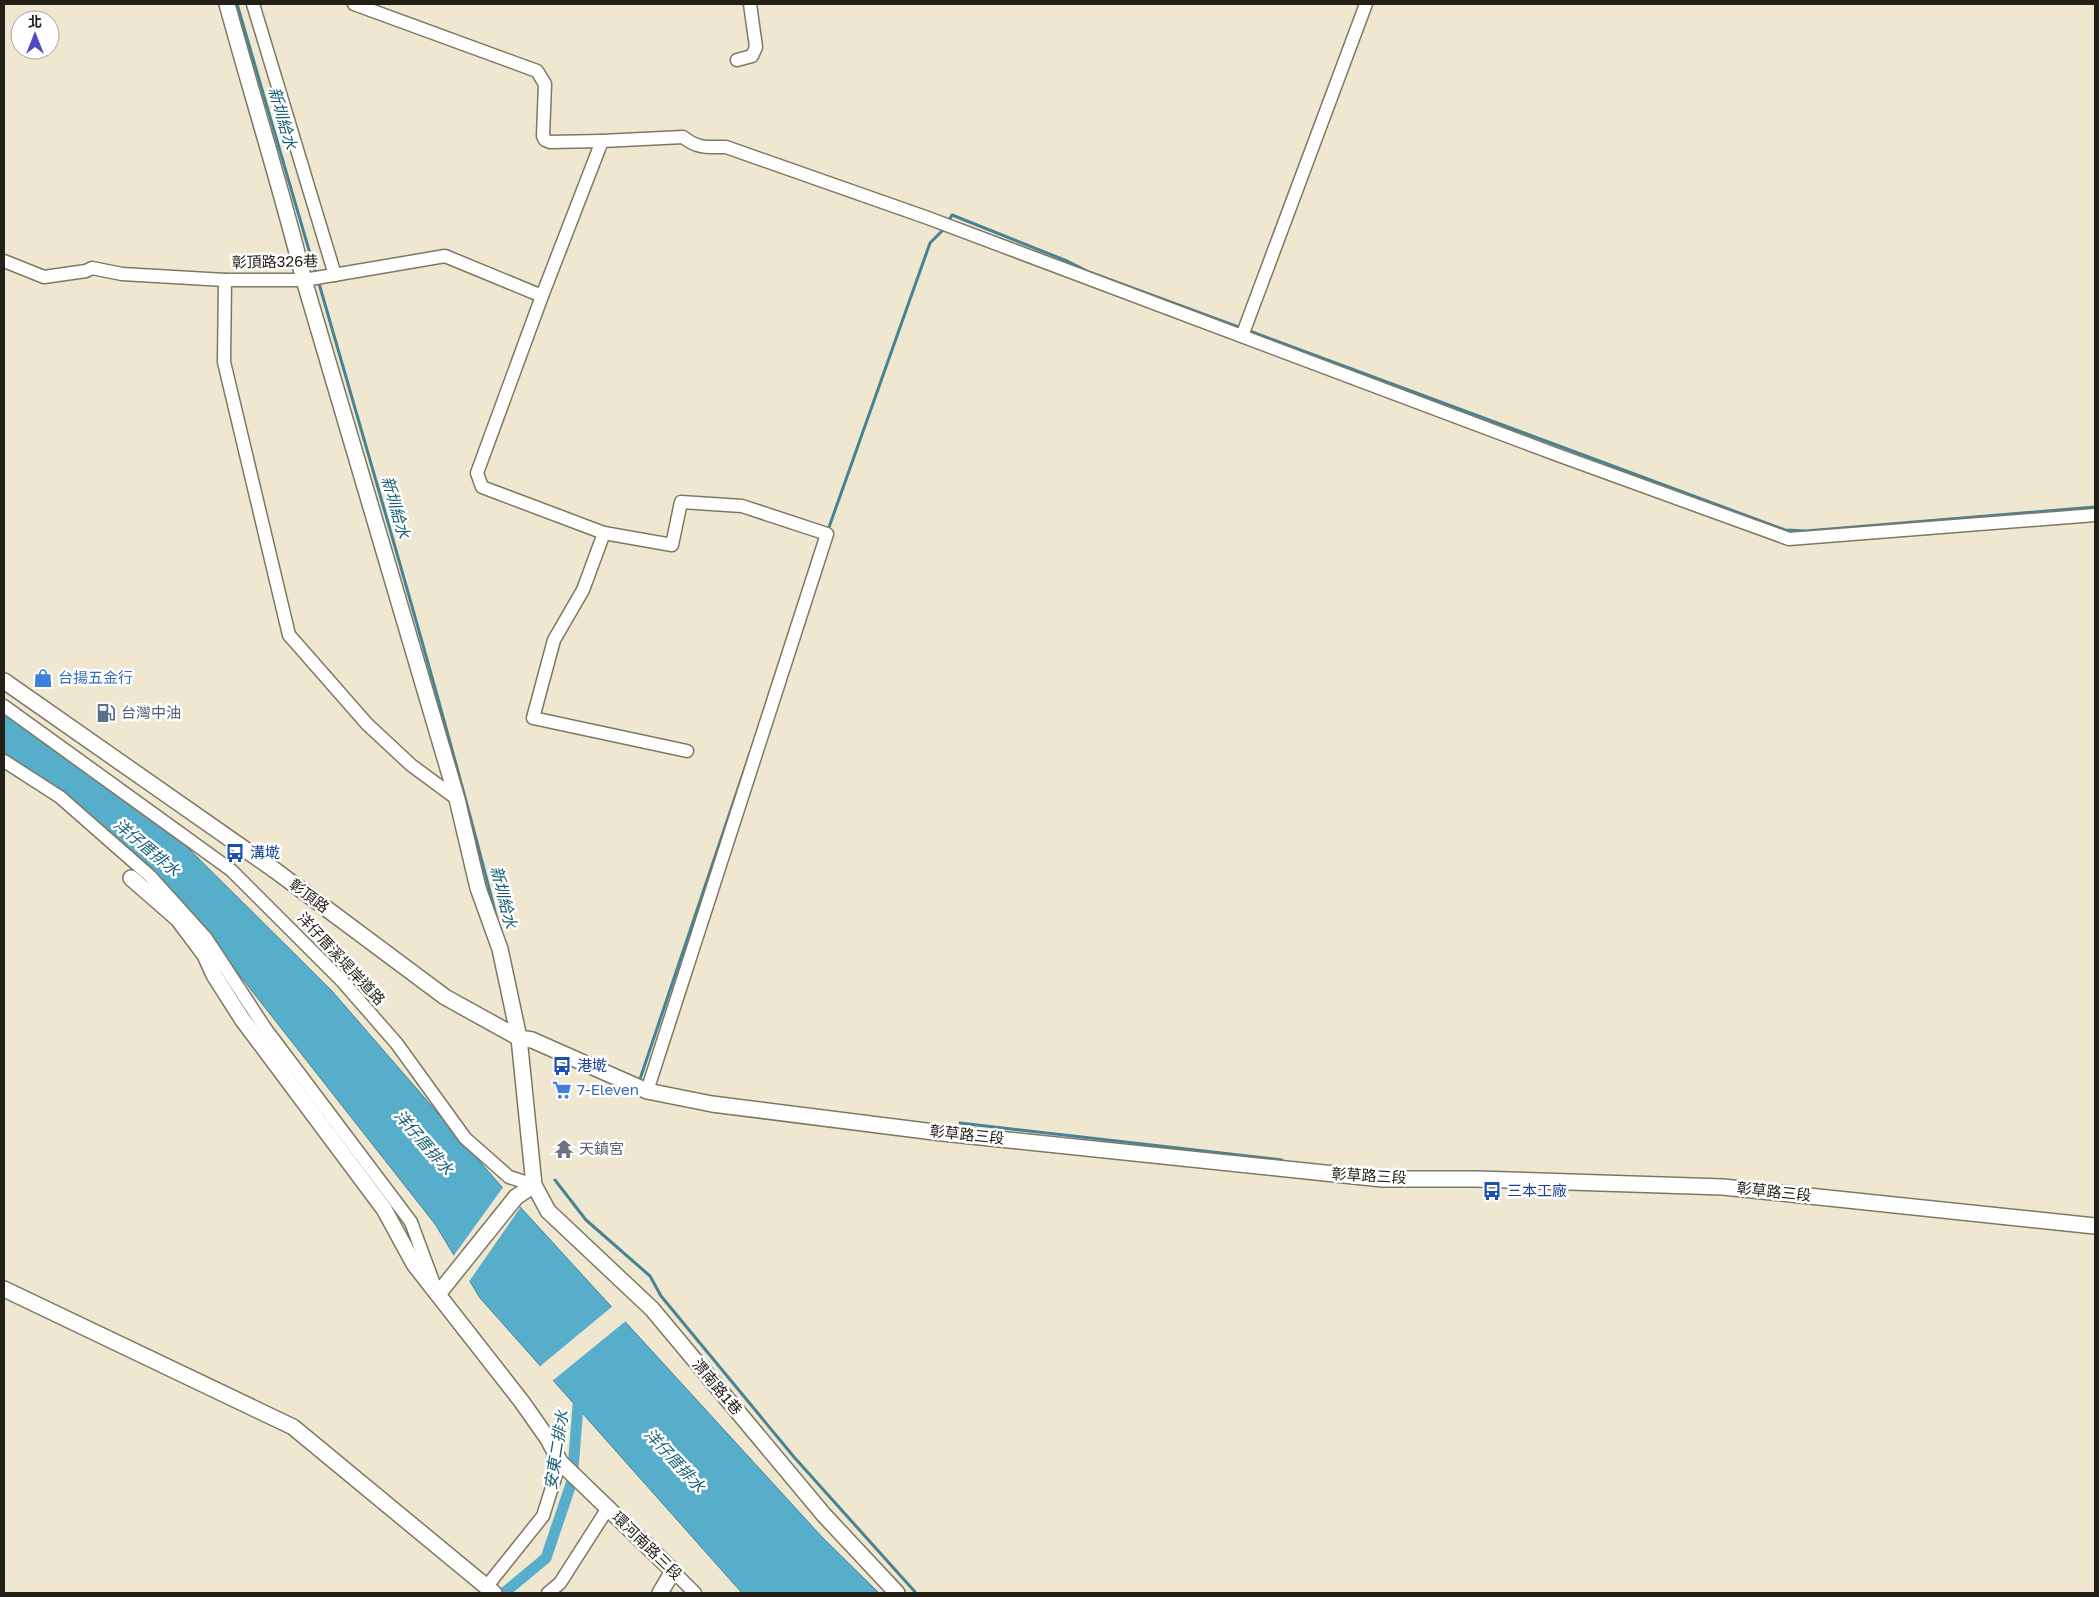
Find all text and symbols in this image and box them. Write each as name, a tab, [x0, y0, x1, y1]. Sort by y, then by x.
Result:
north arrow	[10, 10, 60, 60]
text: 北	[28, 13, 42, 30]
water label: 新圳給水	[265, 84, 302, 152]
street label: 彰頂路326巷	[232, 251, 318, 271]
water label: 新圳給水	[378, 473, 415, 541]
shop icon: 台揚五金行	[32, 667, 54, 689]
place label: 台揚五金行	[58, 668, 133, 686]
fuel station icon: 台灣中油	[95, 702, 117, 724]
place label: 台灣中油	[121, 703, 181, 721]
water label: 洋仔厝排水	[110, 814, 185, 881]
bus stop icon: 溝墘	[224, 842, 246, 864]
place label: 溝墘	[250, 843, 280, 861]
water label: 新圳給水	[487, 864, 522, 931]
street label: 彰頂路	[286, 874, 333, 916]
street label: 洋仔厝溪堤岸道路	[294, 908, 389, 1008]
bus stop icon: 港墘	[551, 1055, 573, 1077]
place label: 港墘	[577, 1056, 607, 1074]
supermarket icon: 7-Eleven	[551, 1079, 573, 1101]
place label: 7-Eleven	[577, 1080, 639, 1098]
water label: 洋仔厝排水	[390, 1105, 458, 1179]
street label: 彰草路三段	[929, 1121, 1005, 1147]
temple icon: 天鎮宮	[553, 1138, 575, 1160]
place label: 天鎮宮	[579, 1139, 624, 1157]
street label: 彰草路三段	[1331, 1164, 1407, 1186]
street label: 彰草路三段	[1736, 1178, 1812, 1204]
bus stop icon: 三本工廠	[1481, 1180, 1503, 1202]
place label: 三本工廠	[1507, 1181, 1567, 1199]
street label: 渭南路1巷	[689, 1355, 746, 1418]
water label: 安東二排水	[540, 1408, 572, 1491]
water label: 洋仔厝排水	[640, 1424, 710, 1497]
street label: 環河南路三段	[609, 1508, 686, 1583]

